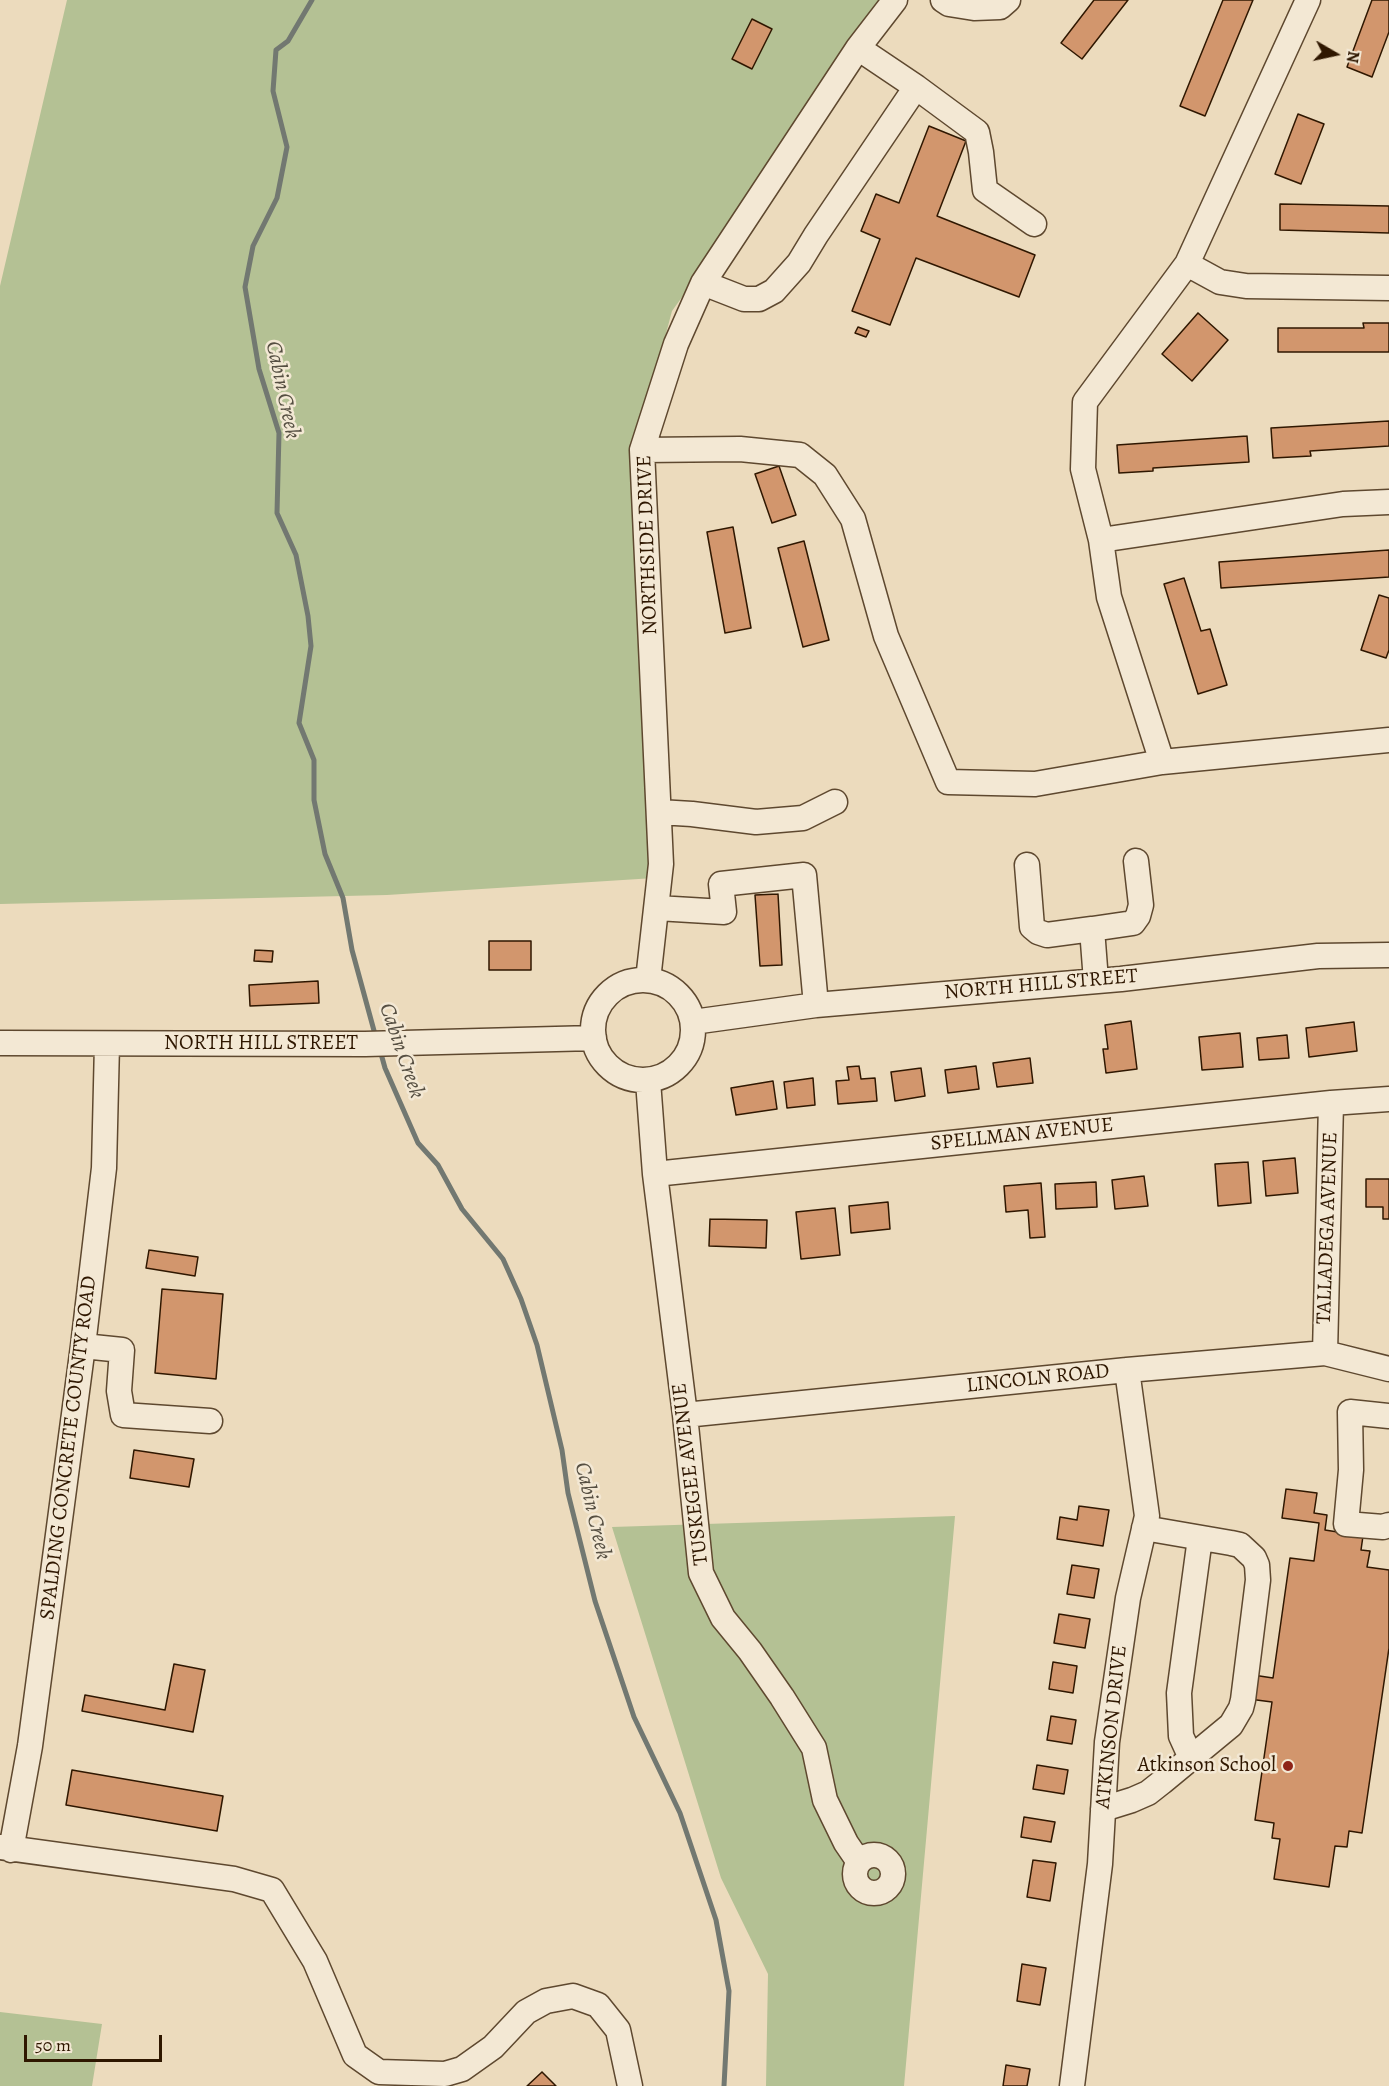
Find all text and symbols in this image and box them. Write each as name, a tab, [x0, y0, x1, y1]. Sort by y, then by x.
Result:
north arrow	[1305, 24, 1365, 84]
text: N	[1341, 49, 1365, 64]
water label: Cabin Creek	[259, 339, 305, 441]
street label: NORTHSIDE DRIVE	[632, 455, 664, 635]
street label: NORTH HILL STREET	[943, 964, 1139, 1006]
water label: Cabin Creek	[372, 1000, 430, 1102]
street label: NORTH HILL STREET	[164, 1031, 358, 1057]
street label: SPELLMAN AVENUE	[929, 1113, 1115, 1157]
street label: TALLADEGA AVENUE	[1312, 1131, 1344, 1325]
street label: SPALDING CONCRETE COUNTY ROAD	[35, 1274, 103, 1622]
street label: LINCOLN ROAD	[965, 1359, 1111, 1399]
street label: TUSKEGEE AVENUE	[667, 1381, 715, 1567]
water label: Cabin Creek	[568, 1460, 616, 1562]
street label: ATKINSON DRIVE	[1091, 1644, 1133, 1810]
place label: Atkinson School	[1138, 1753, 1276, 1779]
marker: Atkinson School	[1281, 1759, 1295, 1773]
scale bar	[27, 2023, 165, 2061]
text: 50 m	[35, 2033, 71, 2057]

